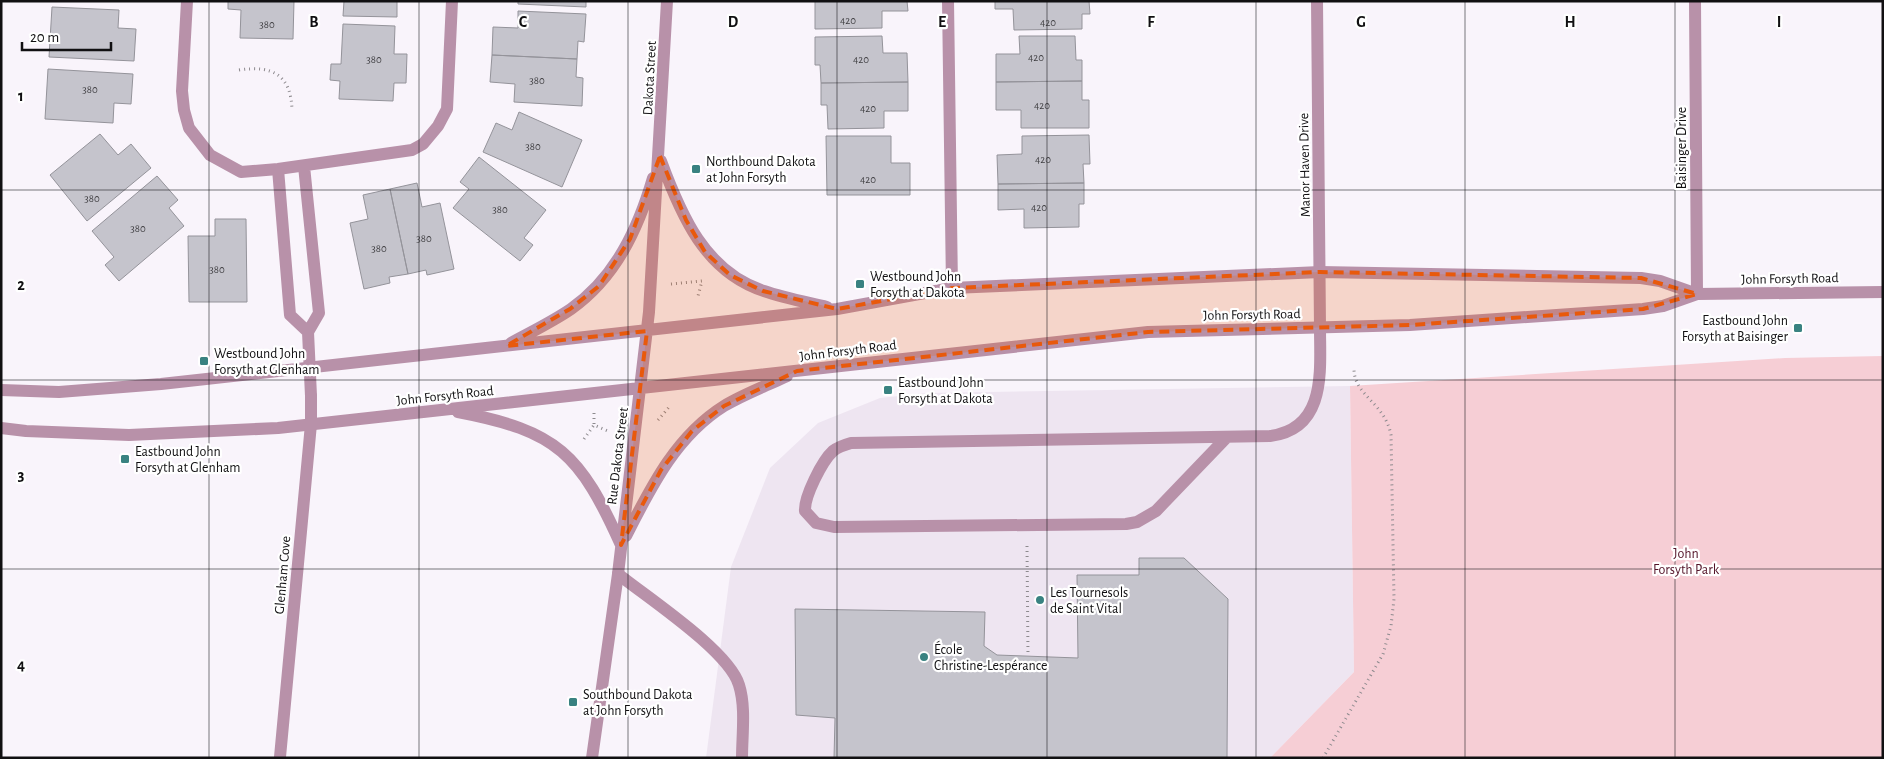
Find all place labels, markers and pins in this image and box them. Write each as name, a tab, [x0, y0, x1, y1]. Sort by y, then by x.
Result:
place label: Northbound Dakota at John Forsyth	[706, 155, 816, 185]
marker: Northbound Dakota at John Forsyth	[690, 163, 702, 175]
place label: Westbound John Forsyth at Dakota	[870, 270, 965, 300]
marker: Westbound John Forsyth at Dakota	[854, 278, 866, 290]
place label: Eastbound John Forsyth at Baisinger	[1682, 314, 1788, 344]
marker: Eastbound John Forsyth at Baisinger	[1792, 322, 1804, 334]
place label: Westbound John Forsyth at Glenham	[214, 347, 320, 377]
marker: Westbound John Forsyth at Glenham	[198, 355, 210, 367]
place label: Eastbound John Forsyth at Dakota	[898, 376, 993, 406]
marker: Eastbound John Forsyth at Dakota	[882, 384, 894, 396]
place label: Eastbound John Forsyth at Glenham	[135, 445, 241, 475]
marker: Eastbound John Forsyth at Glenham	[119, 453, 131, 465]
place label: Les Tournesols de Saint Vital	[1050, 586, 1128, 616]
marker: Les Tournesols de Saint Vital	[1034, 594, 1046, 606]
place label: École Christine-Lespérance	[934, 640, 1048, 673]
marker: École Christine-Lespérance	[918, 651, 930, 663]
place label: Southbound Dakota at John Forsyth	[583, 688, 693, 718]
marker: Southbound Dakota at John Forsyth	[567, 696, 579, 708]

